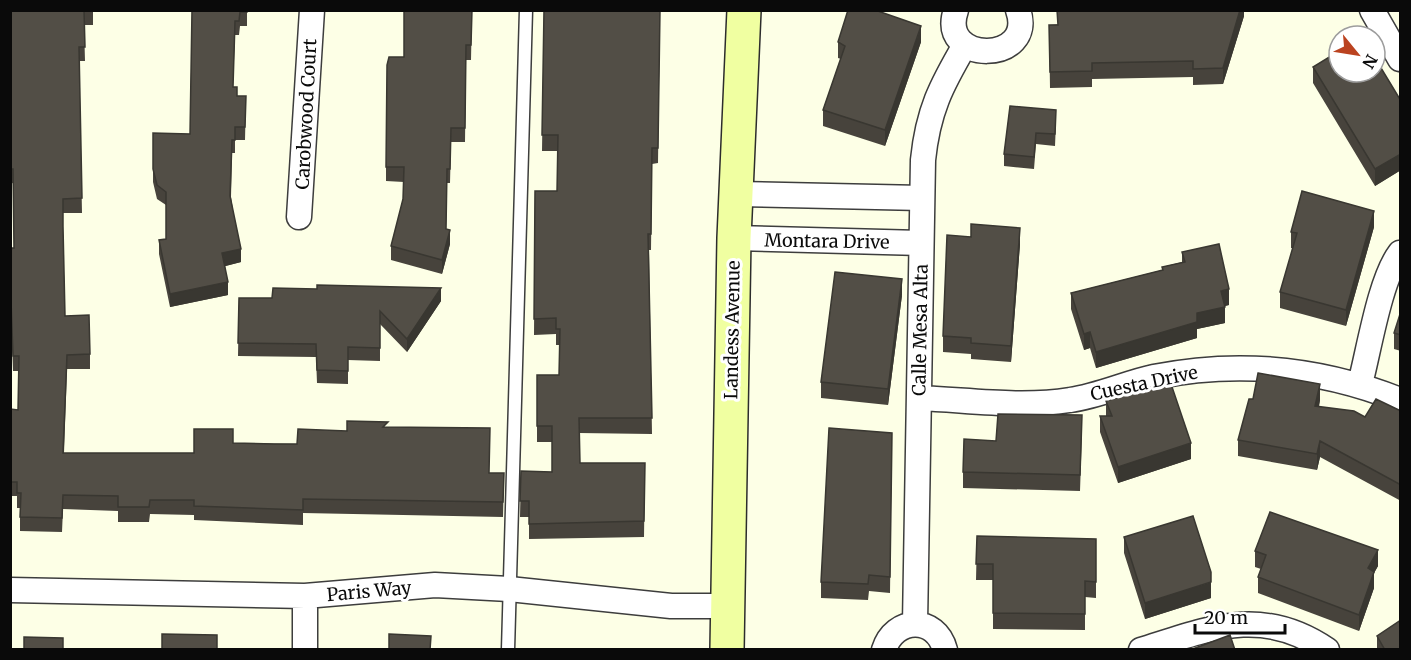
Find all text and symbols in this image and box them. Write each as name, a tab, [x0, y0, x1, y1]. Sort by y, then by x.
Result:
north arrow	[1327, 24, 1387, 84]
street label: Carobwood Court	[291, 38, 321, 190]
text: N	[1358, 51, 1382, 72]
street label: Montara Drive	[764, 228, 890, 254]
street label: Landess Avenue	[719, 260, 745, 400]
street label: Calle Mesa Alta	[907, 264, 933, 396]
street label: Cuesta Drive	[1088, 360, 1200, 406]
street label: Paris Way	[326, 576, 413, 606]
scale bar	[1195, 597, 1285, 635]
text: 20 m	[1204, 606, 1248, 629]

